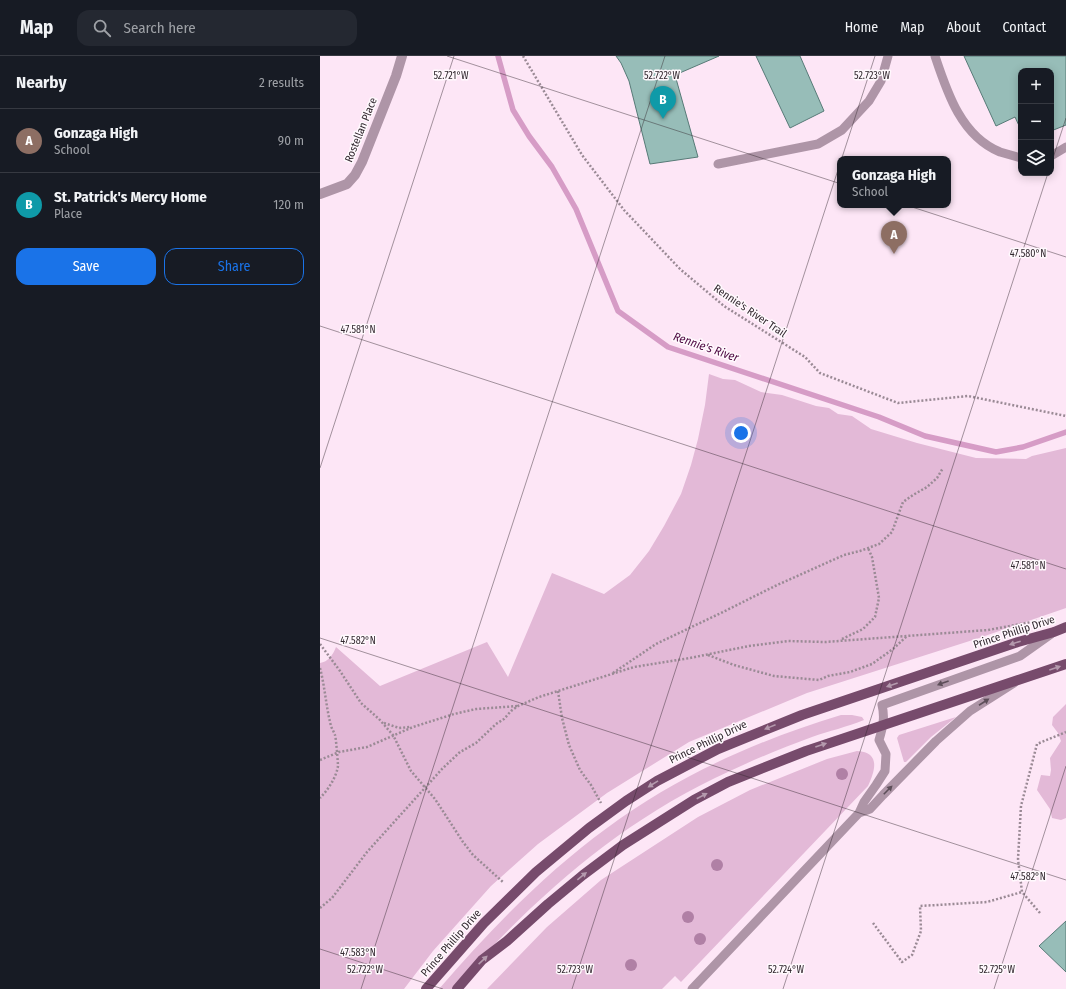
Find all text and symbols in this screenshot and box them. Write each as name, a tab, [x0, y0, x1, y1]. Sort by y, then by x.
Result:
search box	[77, 10, 357, 46]
text: Map	[20, 16, 53, 39]
icon: search	[91, 17, 113, 39]
text: Search here	[123, 19, 196, 37]
text: Home	[845, 19, 878, 36]
text: Map	[900, 19, 924, 36]
text: About	[946, 19, 981, 36]
text: Contact	[1003, 19, 1046, 36]
map controls	[1018, 68, 1054, 176]
button: +	[1018, 68, 1054, 104]
text: 52.721°W	[433, 70, 469, 82]
text: 52.722°W	[644, 70, 680, 82]
text: 52.723°W	[854, 70, 891, 82]
text: Nearby	[16, 72, 67, 93]
text: 2 results	[259, 75, 304, 90]
pin: B	[650, 86, 676, 119]
street label: Rostellan Place	[342, 96, 380, 164]
button: −	[1018, 104, 1054, 140]
text: Gonzaga High	[54, 124, 138, 142]
text: A	[25, 133, 33, 148]
text: 90 m	[278, 133, 304, 148]
button: layers	[1018, 140, 1054, 176]
text: School	[54, 142, 90, 157]
popup	[837, 156, 951, 208]
text: Gonzaga High	[852, 166, 936, 184]
text: School	[852, 184, 888, 199]
text: St. Patrick's Mercy Home	[54, 188, 207, 206]
text: B	[25, 197, 33, 212]
text: 120 m	[273, 197, 304, 212]
text: Place	[54, 206, 82, 221]
pin: A	[881, 221, 907, 254]
button: Save	[16, 248, 156, 285]
button: Share	[164, 248, 304, 285]
text: 47.580°N	[1010, 248, 1046, 260]
street label: Rennie's River Trail	[711, 282, 789, 340]
text: 47.581°N	[341, 324, 375, 336]
water label: Rennie's River	[672, 329, 741, 365]
your location	[731, 423, 751, 443]
text: 47.581°N	[1011, 560, 1045, 572]
street label: Prince Phillip Drive	[972, 613, 1056, 651]
text: 47.582°N	[340, 635, 376, 647]
one-way arrow	[1009, 640, 1021, 646]
one-way arrow	[1049, 665, 1061, 671]
one-way arrow	[937, 680, 949, 686]
one-way arrow	[886, 682, 898, 688]
one-way arrow	[979, 698, 989, 706]
street label: Prince Phillip Drive	[667, 718, 749, 766]
one-way arrow	[763, 725, 775, 731]
one-way arrow	[816, 742, 828, 748]
one-way arrow	[648, 780, 658, 788]
one-way arrow	[883, 785, 893, 794]
one-way arrow	[696, 793, 708, 799]
one-way arrow	[577, 871, 588, 880]
text: 47.582°N	[1010, 871, 1046, 883]
street label: Prince Phillip Drive	[418, 907, 484, 979]
text: 47.583°N	[340, 947, 376, 959]
one-way arrow	[478, 955, 488, 965]
text: 52.722°W	[347, 964, 383, 976]
text: 52.723°W	[557, 964, 594, 976]
text: 52.724°W	[768, 964, 805, 976]
text: 52.725°W	[979, 964, 1016, 976]

